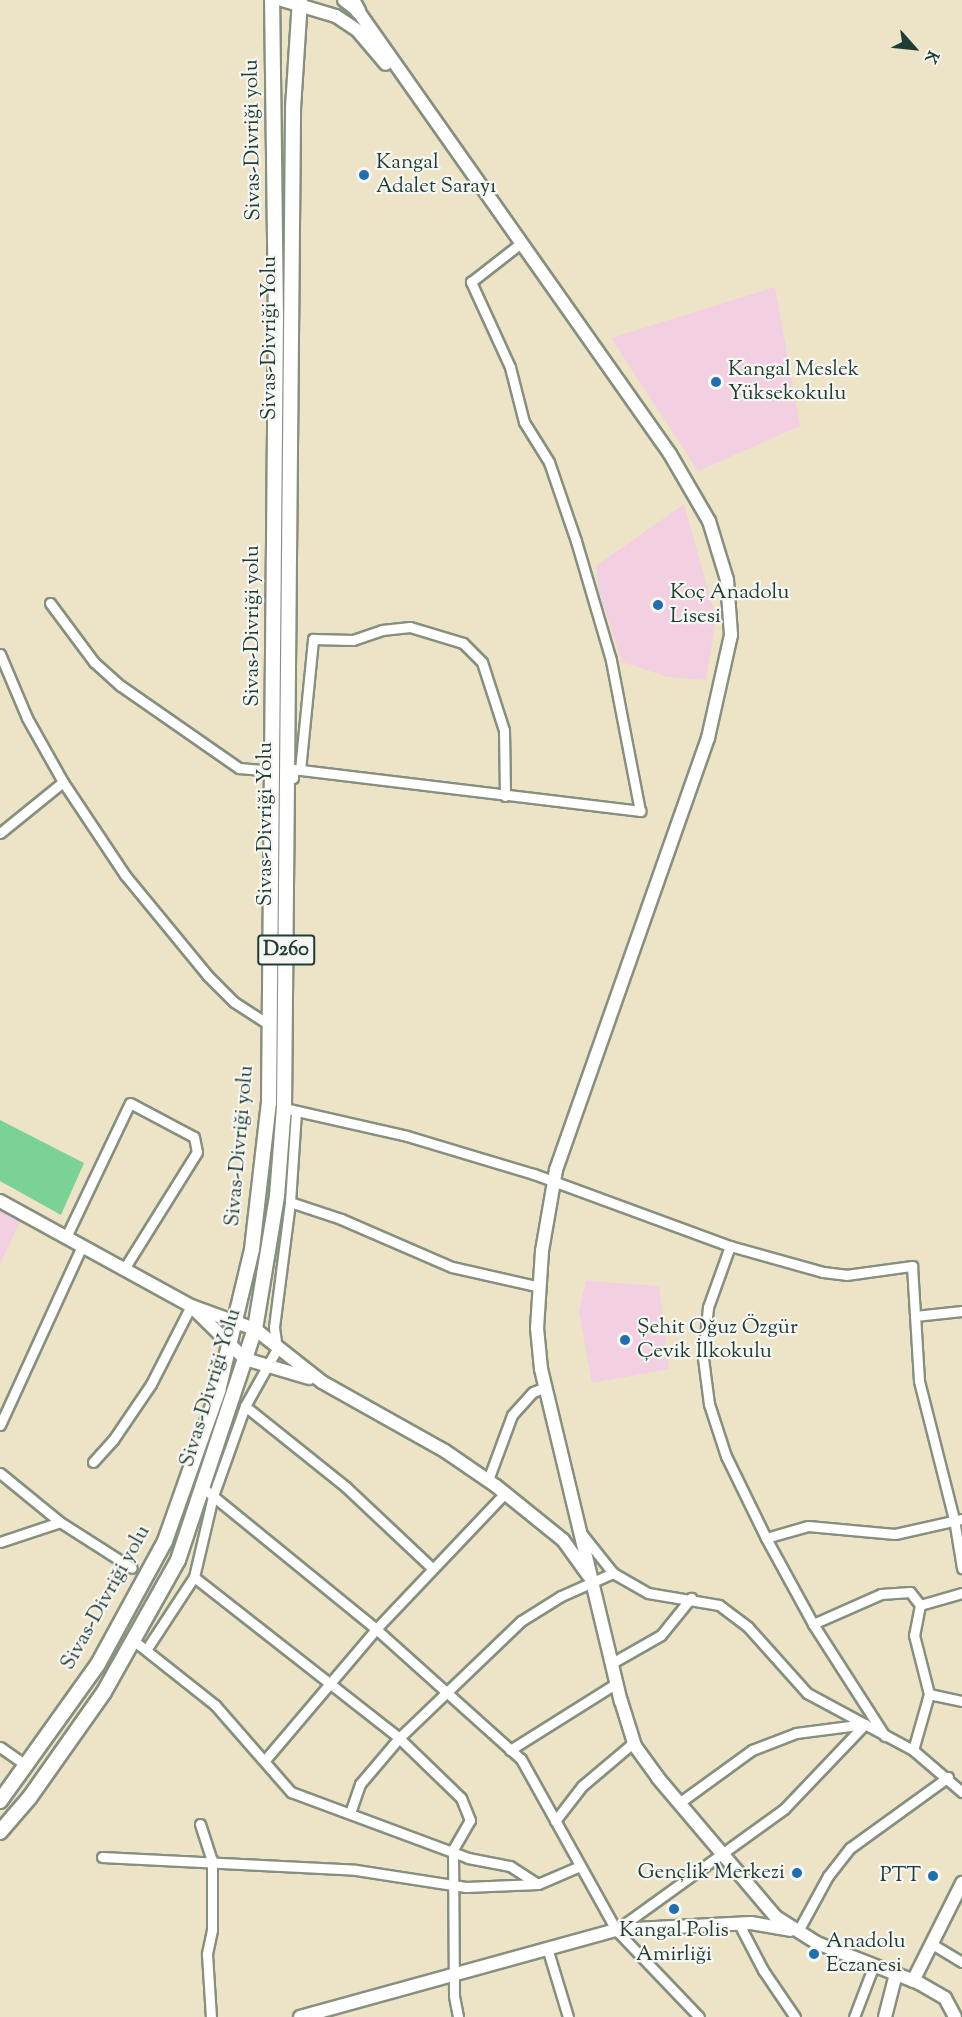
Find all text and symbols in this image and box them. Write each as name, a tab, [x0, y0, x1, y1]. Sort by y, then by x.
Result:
north arrow	[884, 18, 944, 78]
text: K	[918, 46, 943, 67]
street label: Sivas-Divriği yolu	[239, 59, 267, 221]
place label: Kangal Adalet Sarayı	[376, 150, 496, 200]
marker: Kangal Adalet Sarayı	[357, 168, 371, 182]
street label: Sivas-Divriği Yolu	[257, 256, 283, 420]
place label: Kangal Meslek Yüksekokulu	[728, 357, 859, 407]
marker: Kangal Meslek Yüksekokulu	[709, 375, 723, 389]
street label: Sivas-Divriği yolu	[240, 545, 266, 707]
place label: Koç Anadolu Lisesi	[670, 580, 789, 630]
marker: Koç Anadolu Lisesi	[651, 598, 665, 612]
street label: Sivas-Divriği Yolu	[253, 742, 279, 906]
road number: D260	[256, 933, 316, 967]
street label: Sivas-Divriği yolu	[220, 1064, 260, 1228]
street label: Sivas-Divriği Yolu	[175, 1306, 247, 1470]
place label: Şehit Oğuz Özgür Çevik İlkokulu	[637, 1315, 798, 1365]
marker: Şehit Oğuz Özgür Çevik İlkokulu	[618, 1333, 632, 1347]
street label: Sivas-Divriği yolu	[56, 1521, 156, 1675]
place label: Gençlik Merkezi	[637, 1860, 785, 1886]
place label: PTT	[880, 1863, 921, 1889]
marker: Gençlik Merkezi	[790, 1866, 804, 1880]
marker: PTT	[926, 1869, 940, 1883]
marker: Kangal Polis Amirliği	[667, 1902, 681, 1916]
place label: Kangal Polis Amirliği	[619, 1918, 729, 1968]
place label: Anadolu Eczanesi	[826, 1929, 906, 1979]
marker: Anadolu Eczanesi	[807, 1947, 821, 1961]

